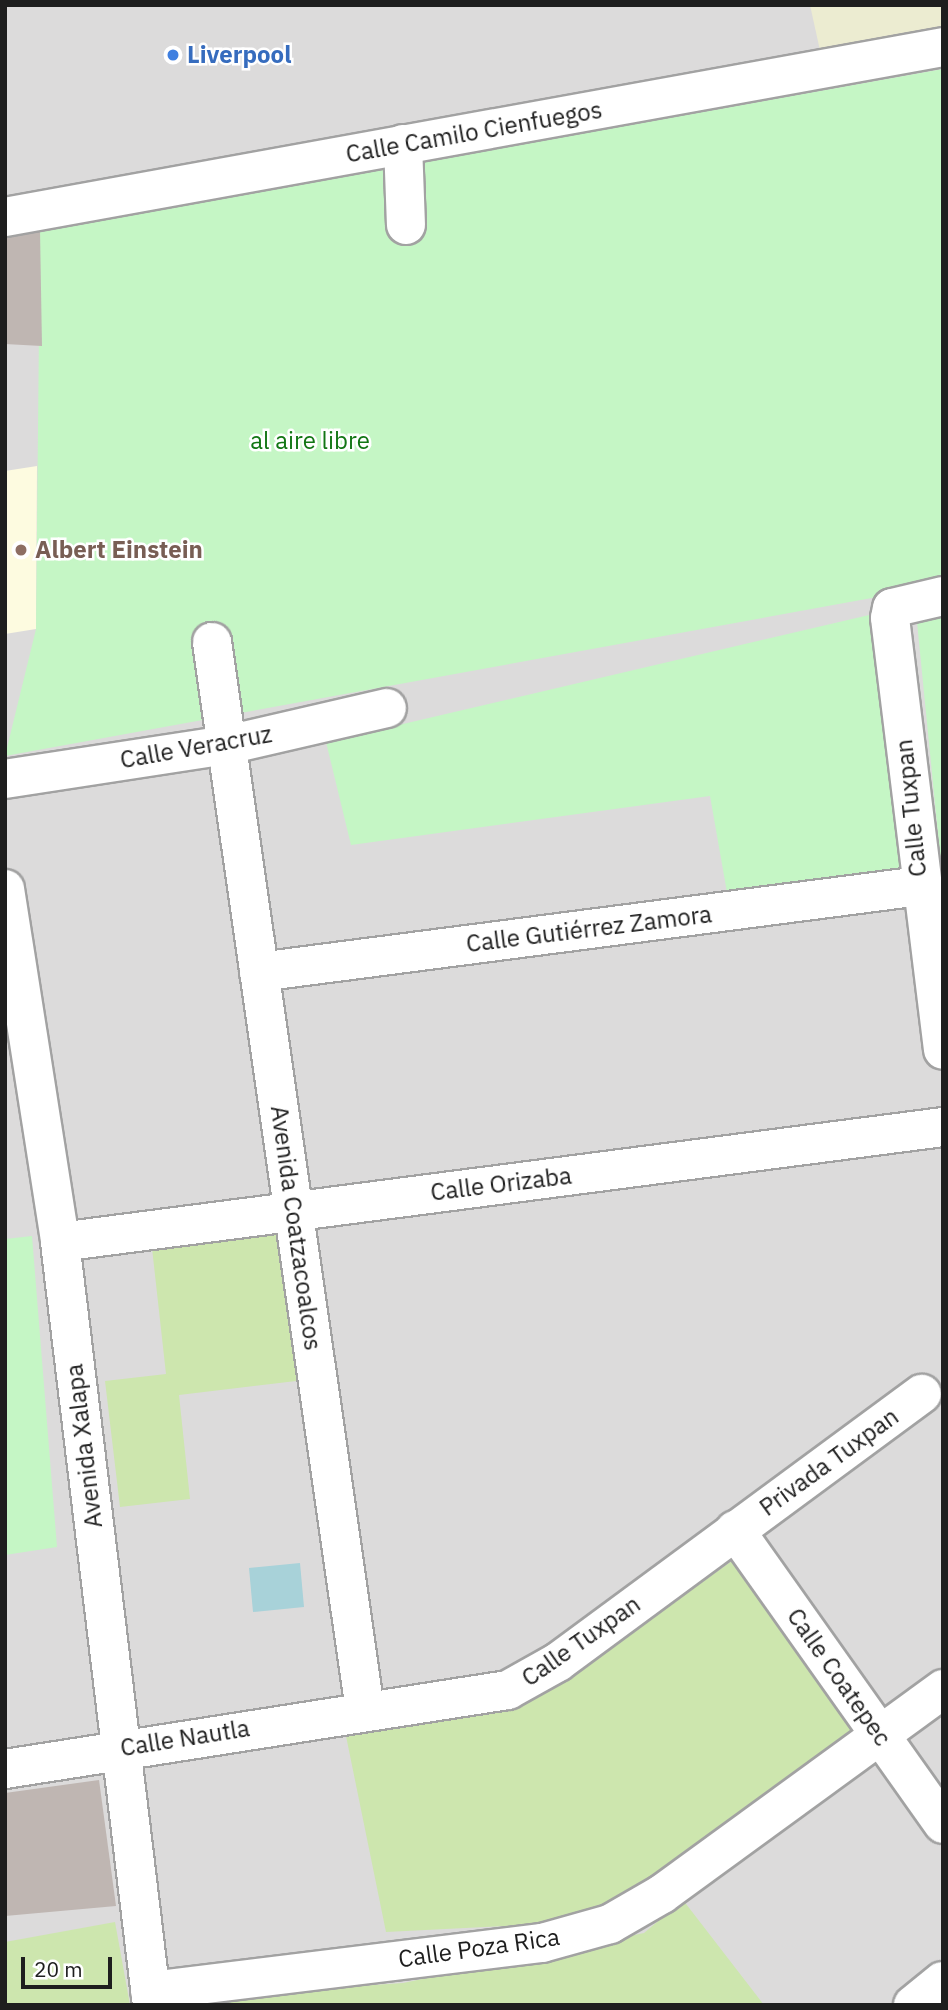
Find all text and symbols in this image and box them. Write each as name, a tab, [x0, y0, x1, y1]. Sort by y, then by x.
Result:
place label: Liverpool	[187, 41, 291, 69]
marker: Liverpool	[165, 47, 181, 63]
street label: Calle Camilo Cienfuegos	[344, 95, 604, 169]
park label: al aire libre	[250, 427, 370, 455]
place label: Albert Einstein	[35, 536, 203, 564]
marker: Albert Einstein	[13, 542, 29, 558]
street label: Calle Veracruz	[118, 719, 274, 775]
street label: Calle Tuxpan	[889, 738, 933, 878]
street label: Calle Gutiérrez Zamora	[464, 900, 714, 958]
street label: Avenida Coatzacoalcos	[265, 1104, 327, 1352]
street label: Calle Orizaba	[429, 1161, 573, 1207]
street label: Avenida Xalapa	[60, 1362, 108, 1530]
street label: Privada Tuxpan	[754, 1402, 904, 1522]
street label: Calle Tuxpan	[516, 1590, 646, 1692]
street label: Calle Coatepec	[781, 1603, 897, 1751]
street label: Calle Nautla	[118, 1714, 252, 1762]
street label: Calle Poza Rica	[396, 1922, 562, 1974]
scale bar	[24, 1944, 116, 1988]
text: 20 m	[34, 1955, 83, 1983]

